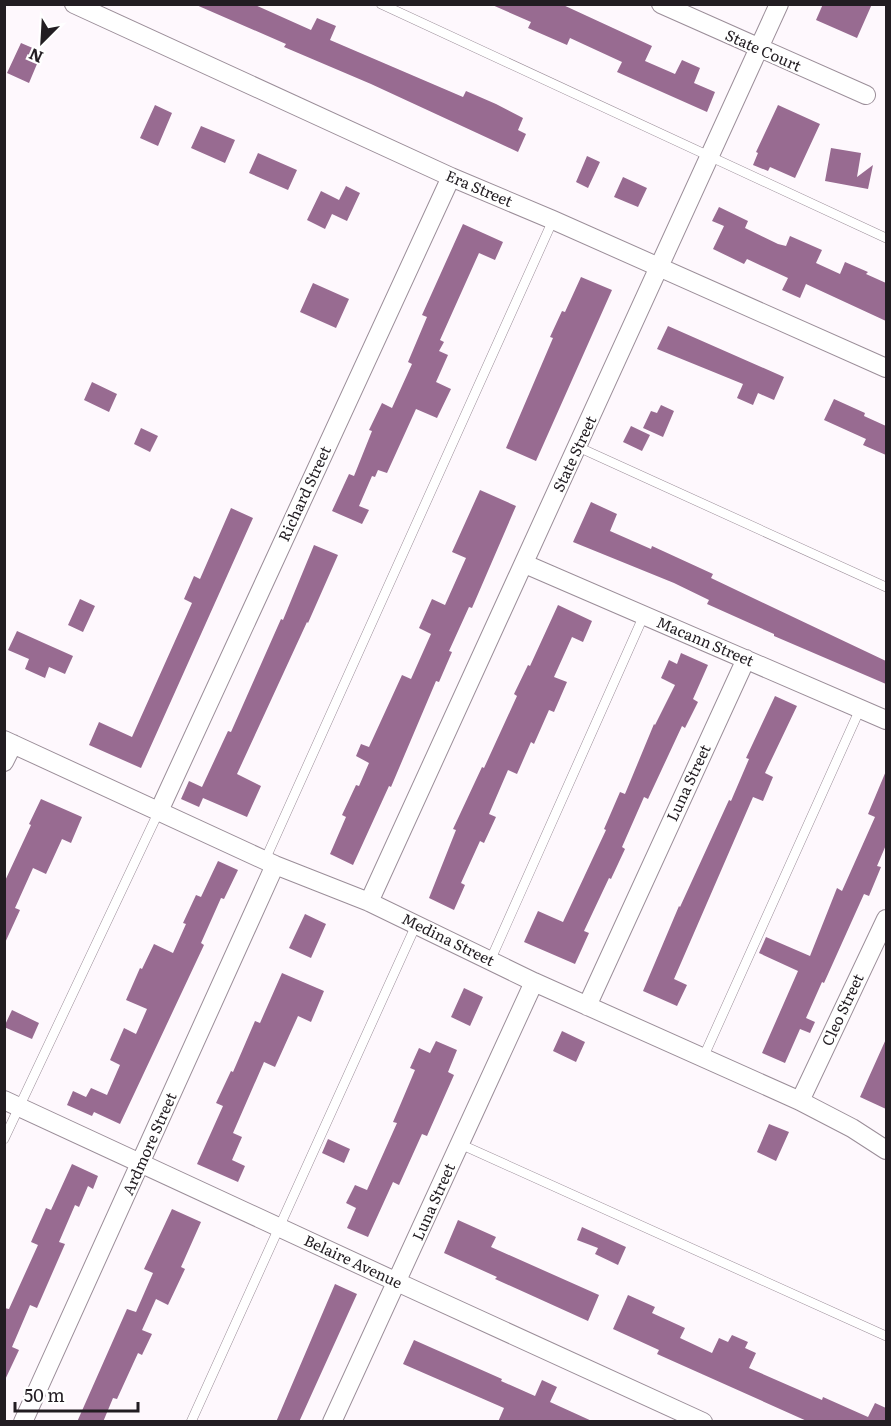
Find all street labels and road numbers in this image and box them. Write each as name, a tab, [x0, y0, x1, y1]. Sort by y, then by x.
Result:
street label: State Court	[722, 23, 805, 77]
street label: Era Street	[443, 163, 517, 212]
street label: State Street	[546, 411, 601, 495]
street label: Richard Street	[271, 442, 336, 545]
street label: Macann Street	[653, 610, 758, 671]
street label: Luna Street	[660, 740, 716, 825]
street label: Medina Street	[398, 906, 499, 971]
street label: Cleo Street	[815, 969, 868, 1049]
street label: Ardmore Street	[116, 1088, 182, 1199]
street label: Luna Street	[405, 1159, 460, 1244]
street label: Belaire Avenue	[301, 1228, 407, 1294]

